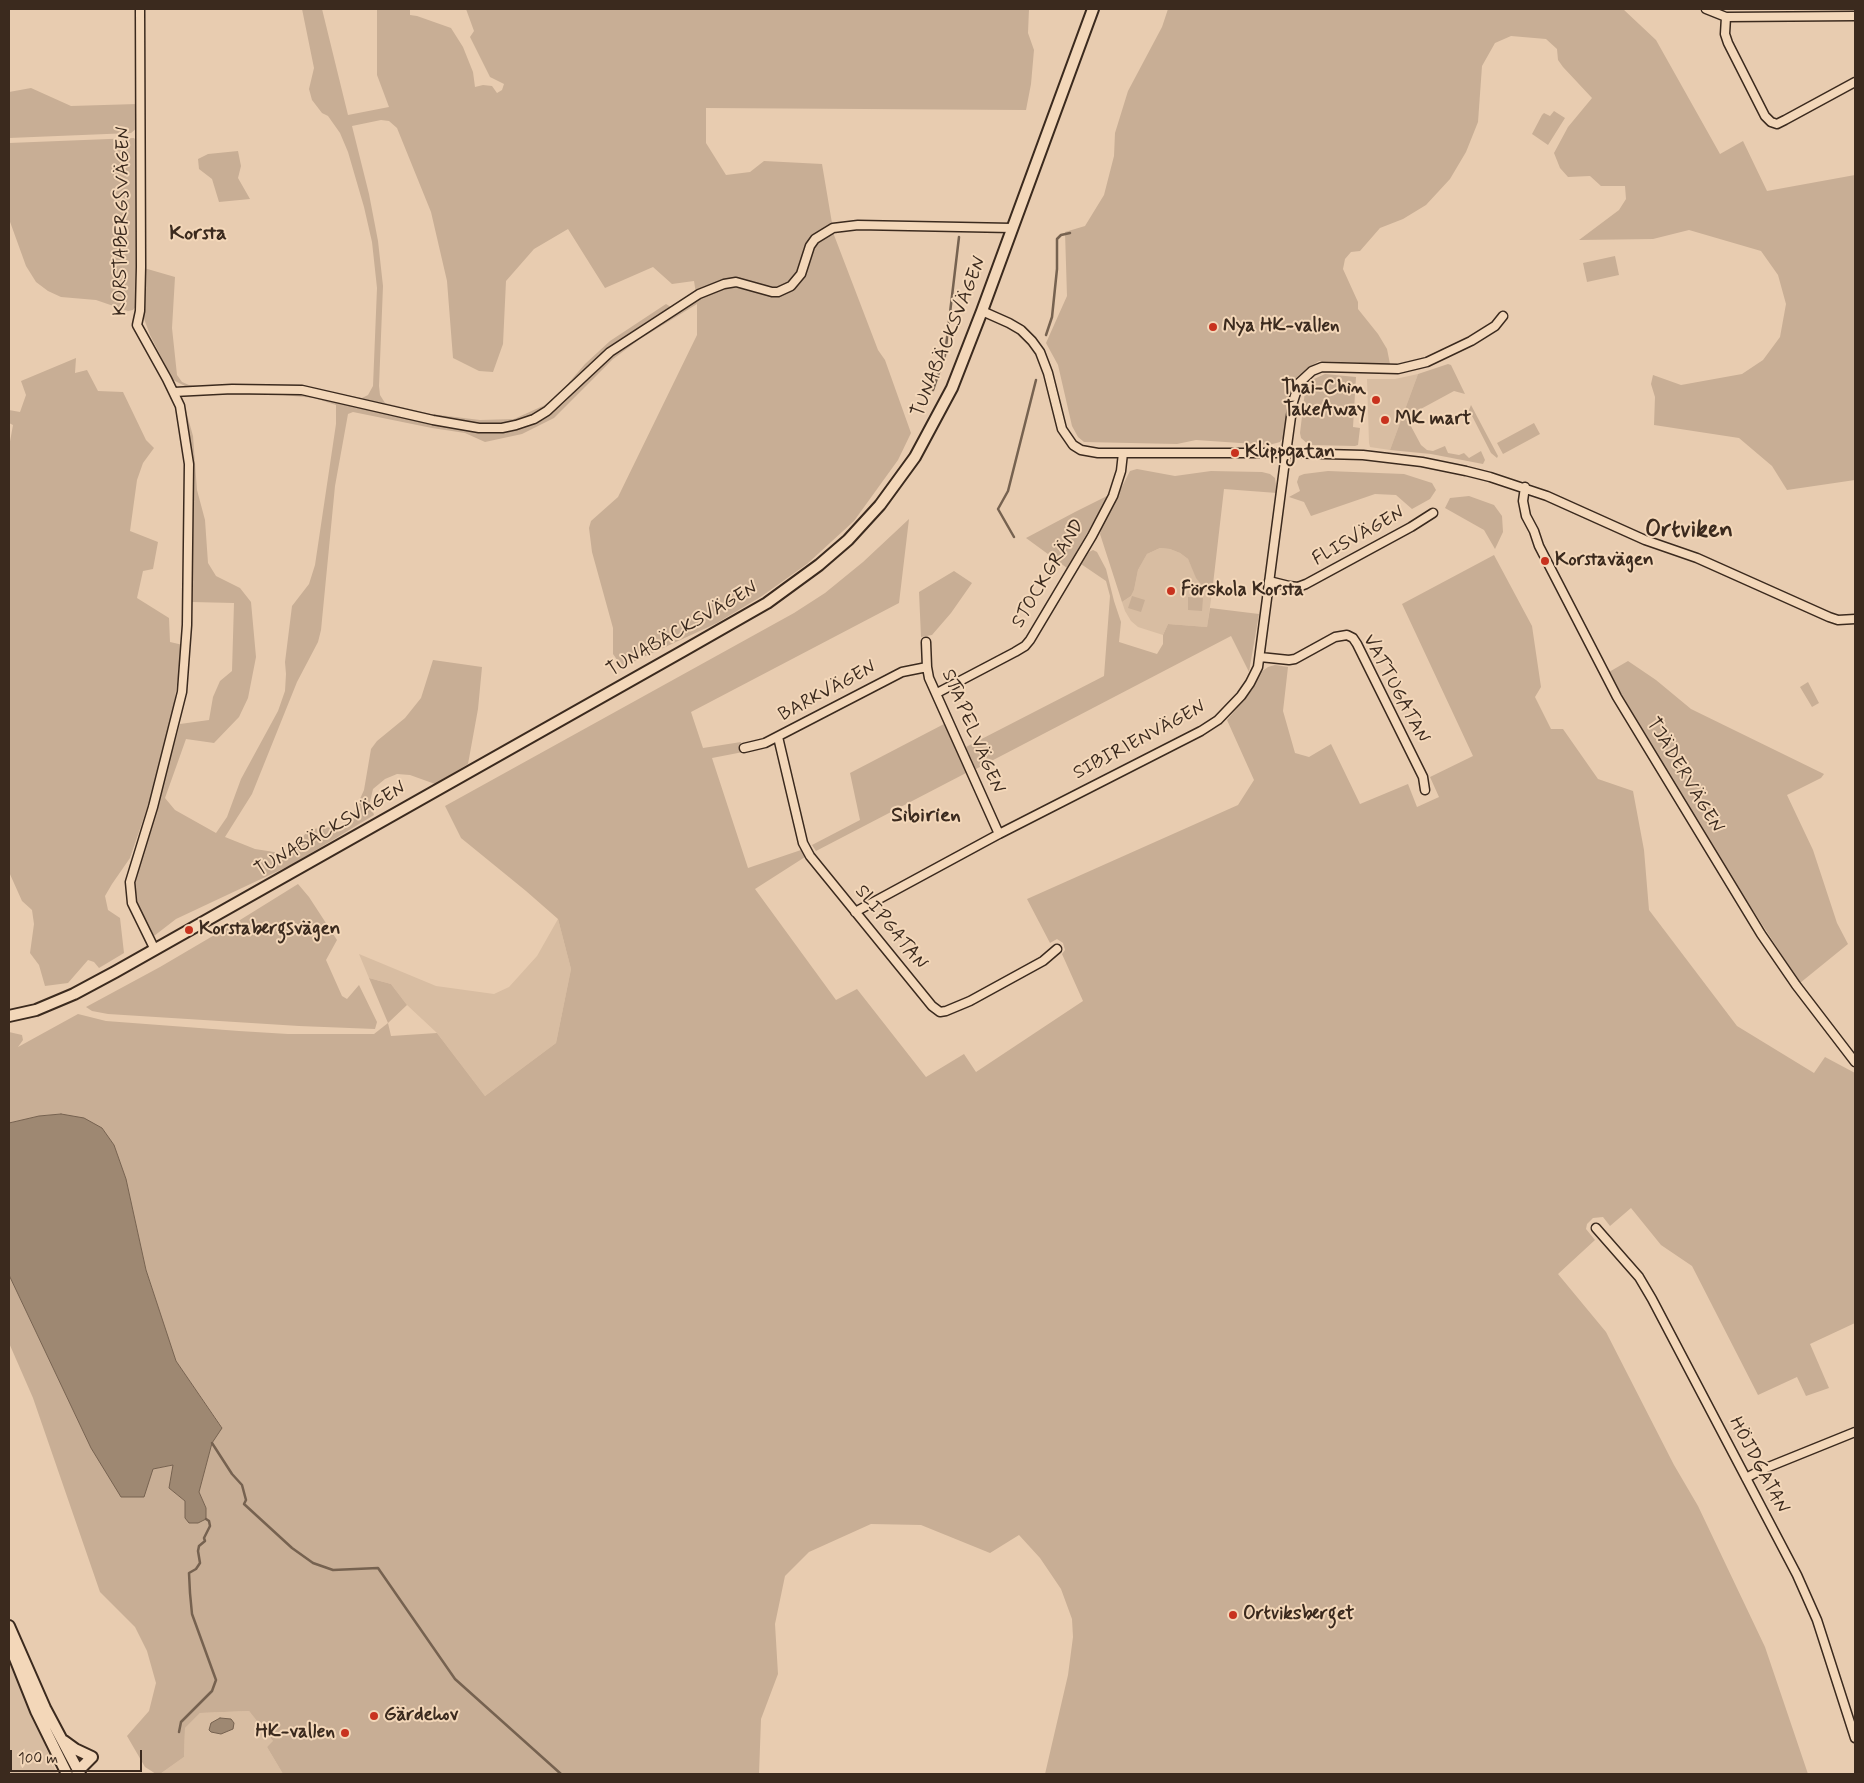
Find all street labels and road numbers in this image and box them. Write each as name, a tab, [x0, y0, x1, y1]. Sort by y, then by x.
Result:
street label: KORSTABERGSVÄGEN	[110, 126, 136, 316]
street label: TUNABÄCKSVÄGEN	[907, 253, 993, 421]
street label: FLISVÄGEN	[1309, 502, 1409, 572]
street label: STOCKGRÄND	[1008, 515, 1090, 633]
street label: TUNABÄCKSVÄGEN	[603, 577, 763, 683]
street label: VATTUGATAN	[1357, 631, 1433, 747]
street label: BARKVÄGEN	[775, 657, 881, 727]
street label: STAPELVÄGEN	[936, 666, 1008, 798]
street label: SIBIRIENVÄGEN	[1070, 696, 1210, 786]
street label: TJÄDERVÄGEN	[1640, 714, 1728, 838]
street label: TUNABÄCKSVÄGEN	[251, 777, 411, 883]
street label: SLIPGATAN	[849, 881, 931, 975]
street label: HÖJDGATAN	[1723, 1414, 1793, 1518]

